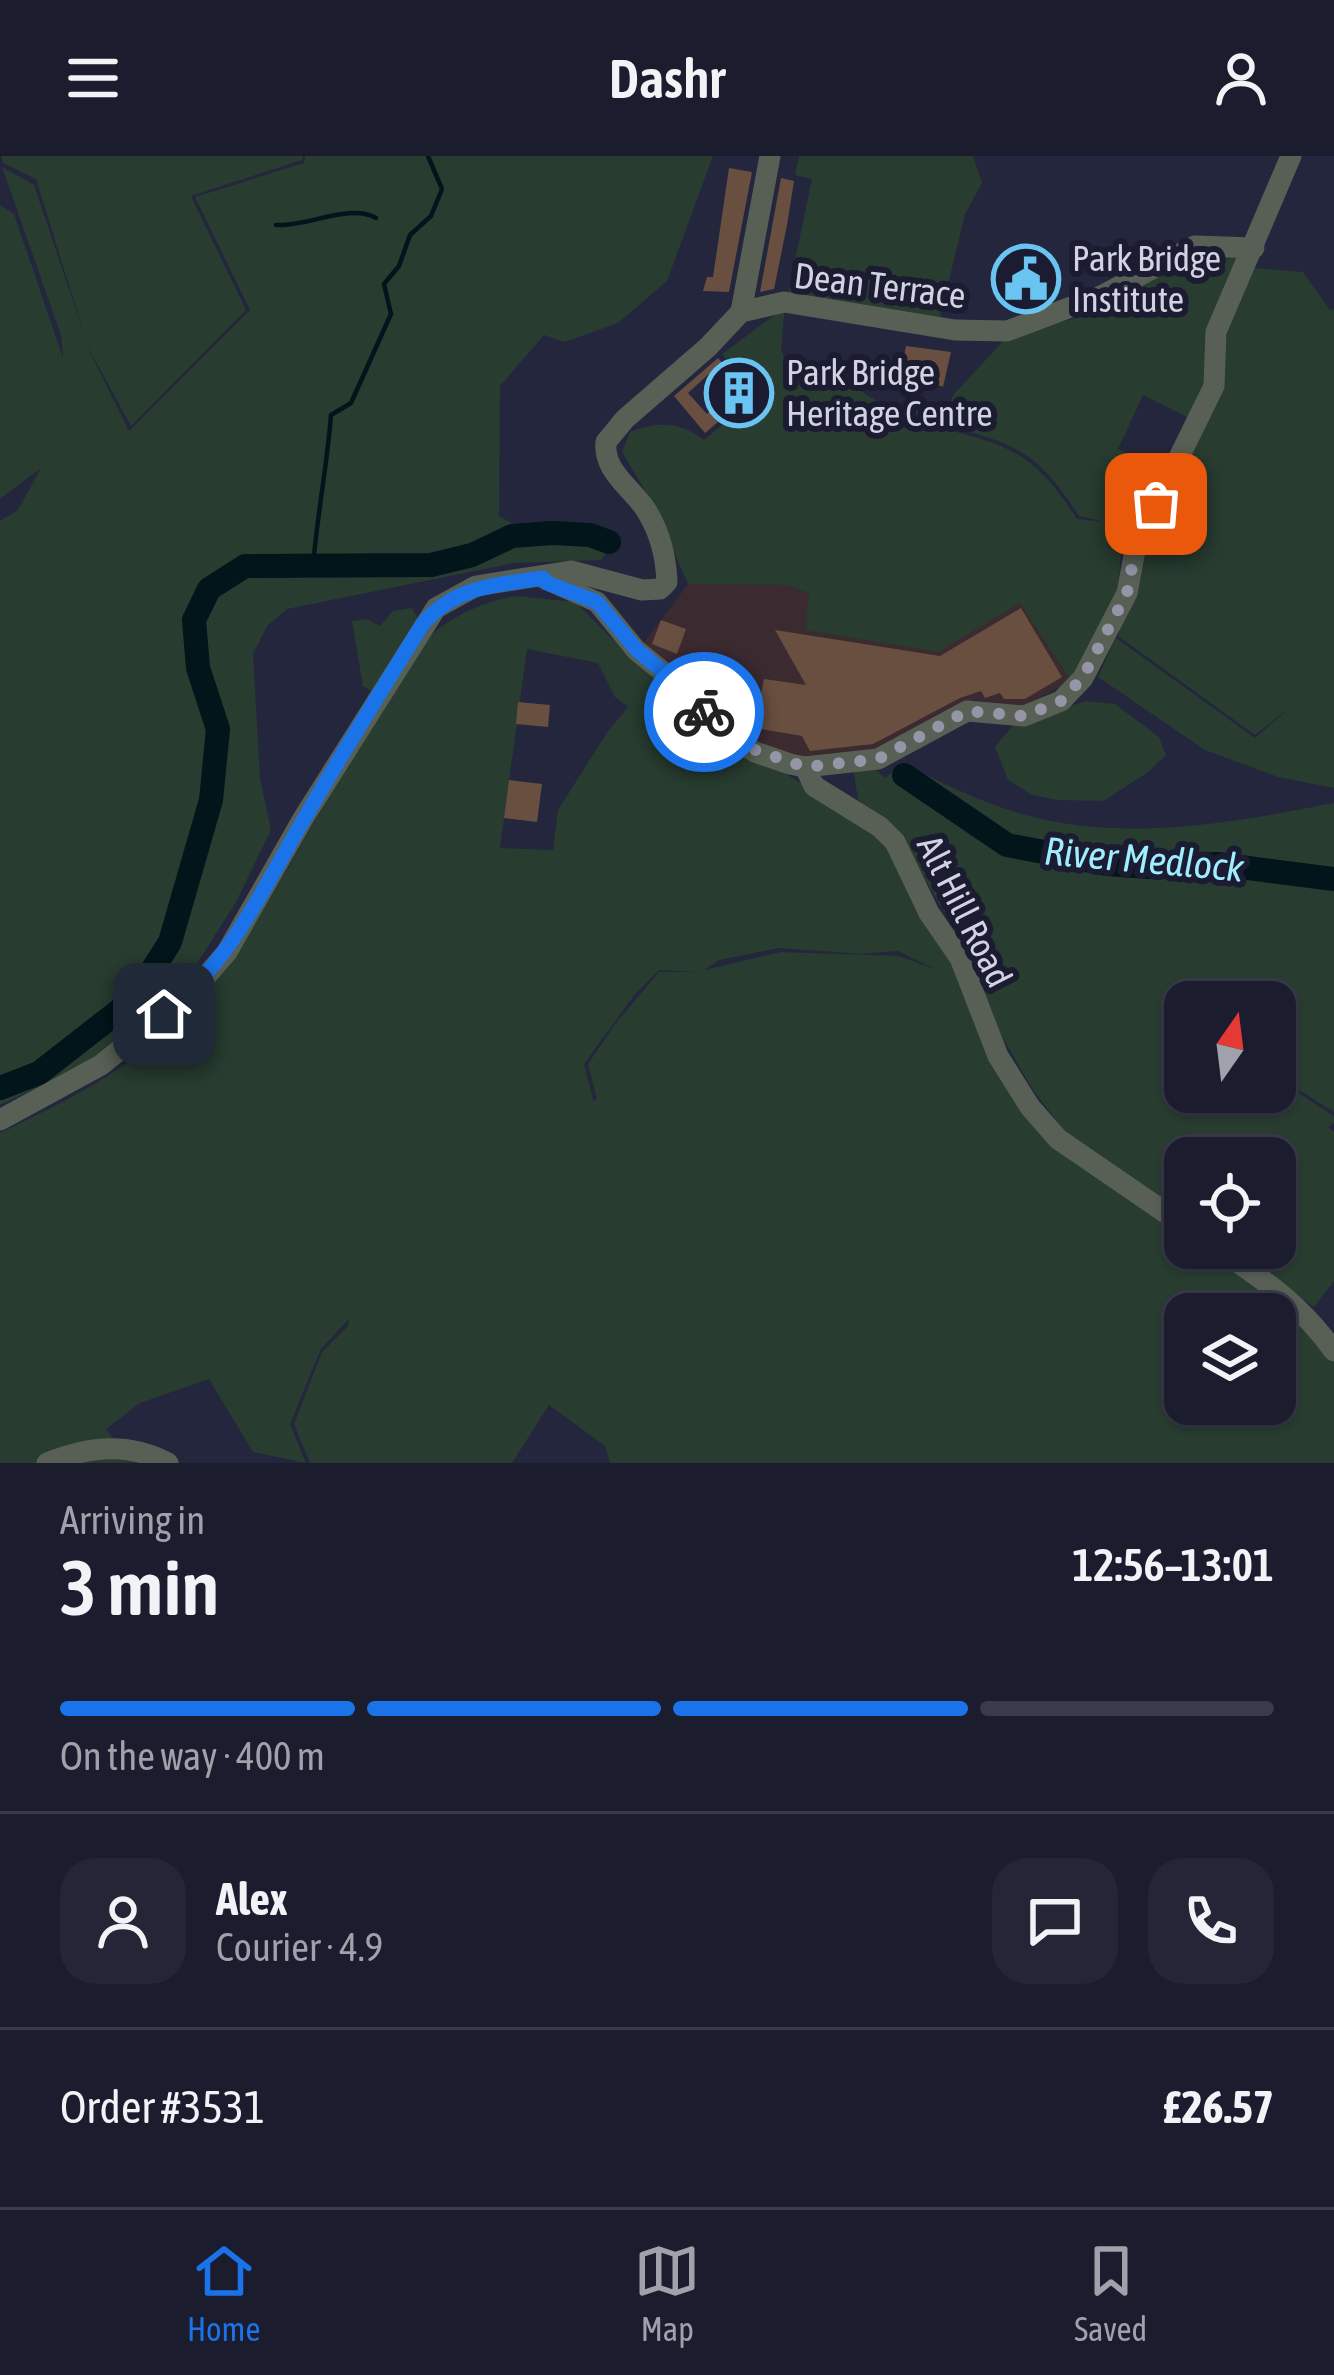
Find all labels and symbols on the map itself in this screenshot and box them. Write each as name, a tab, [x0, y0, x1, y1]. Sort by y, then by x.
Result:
place label: Park Bridge Institute	[1072, 237, 1221, 320]
public building icon: Park Bridge Institute	[991, 244, 1061, 314]
street label: Dean Terrace	[792, 254, 968, 316]
place label: Park Bridge Heritage Centre	[786, 351, 993, 434]
building icon: Park Bridge Heritage Centre	[704, 358, 774, 428]
pin	[1105, 453, 1207, 555]
courier	[644, 652, 764, 772]
street label: Alt Hill Road	[909, 828, 1021, 994]
water label: River Medlock	[1043, 828, 1246, 890]
pin	[113, 963, 215, 1065]
north arrow	[1164, 981, 1296, 1113]

